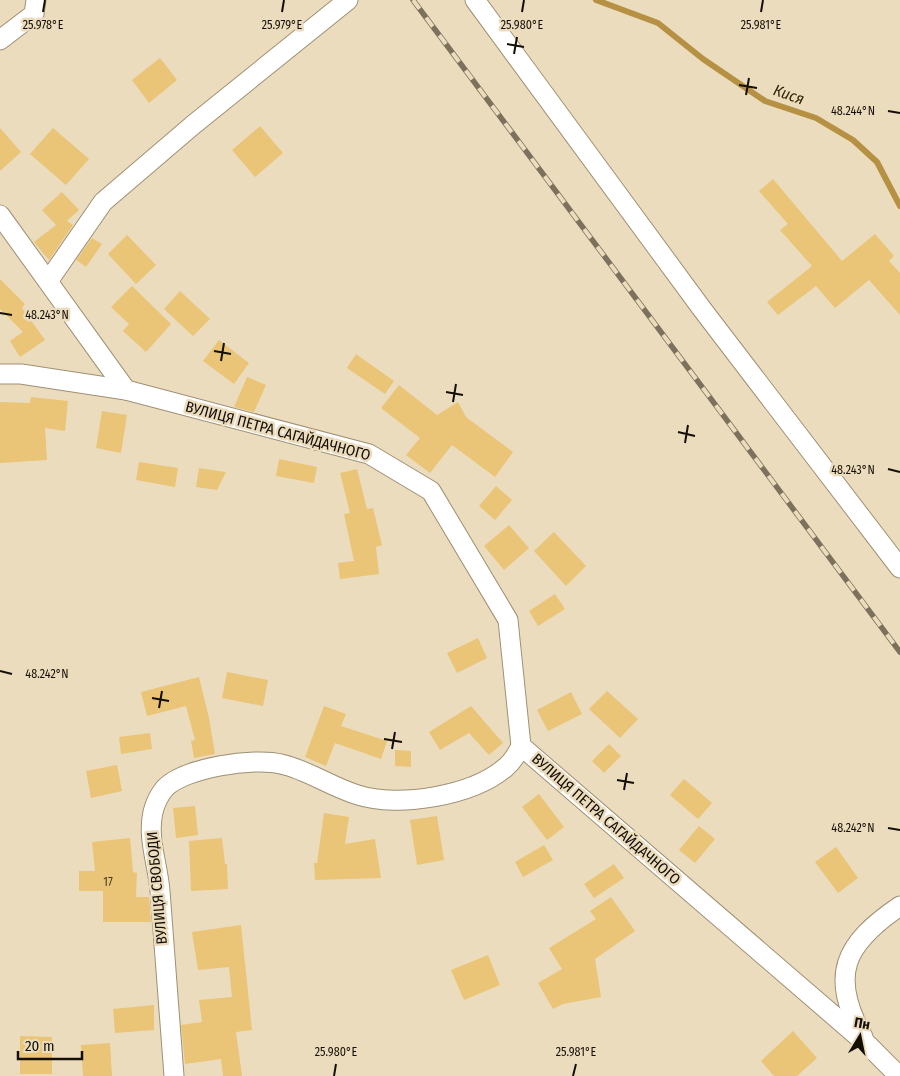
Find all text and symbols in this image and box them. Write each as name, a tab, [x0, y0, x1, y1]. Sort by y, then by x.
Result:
text: 25.978°E	[23, 18, 64, 32]
text: 25.979°E	[262, 18, 303, 32]
text: 25.980°E	[501, 18, 544, 32]
text: 25.981°E	[741, 18, 782, 32]
water label: Кися	[771, 80, 807, 109]
text: 48.244°N	[831, 104, 875, 118]
text: 48.243°N	[25, 308, 69, 322]
street label: ВУЛИЦЯ ПЕТРА САГАЙДАЧНОГО	[183, 398, 373, 464]
text: 48.243°N	[831, 463, 875, 477]
text: 48.242°N	[25, 667, 69, 681]
street label: ВУЛИЦЯ ПЕТРА САГАЙДАЧНОГО	[528, 750, 684, 888]
text: 48.242°N	[831, 821, 875, 835]
street label: ВУЛИЦЯ СВОБОДИ	[143, 831, 171, 945]
house number: 17	[103, 875, 113, 889]
north arrow	[835, 1011, 885, 1061]
text: Пн	[853, 1014, 871, 1033]
scale bar	[18, 1028, 81, 1060]
text: 20 m	[25, 1037, 55, 1055]
text: 25.980°E	[315, 1045, 358, 1059]
text: 25.981°E	[556, 1045, 597, 1059]

